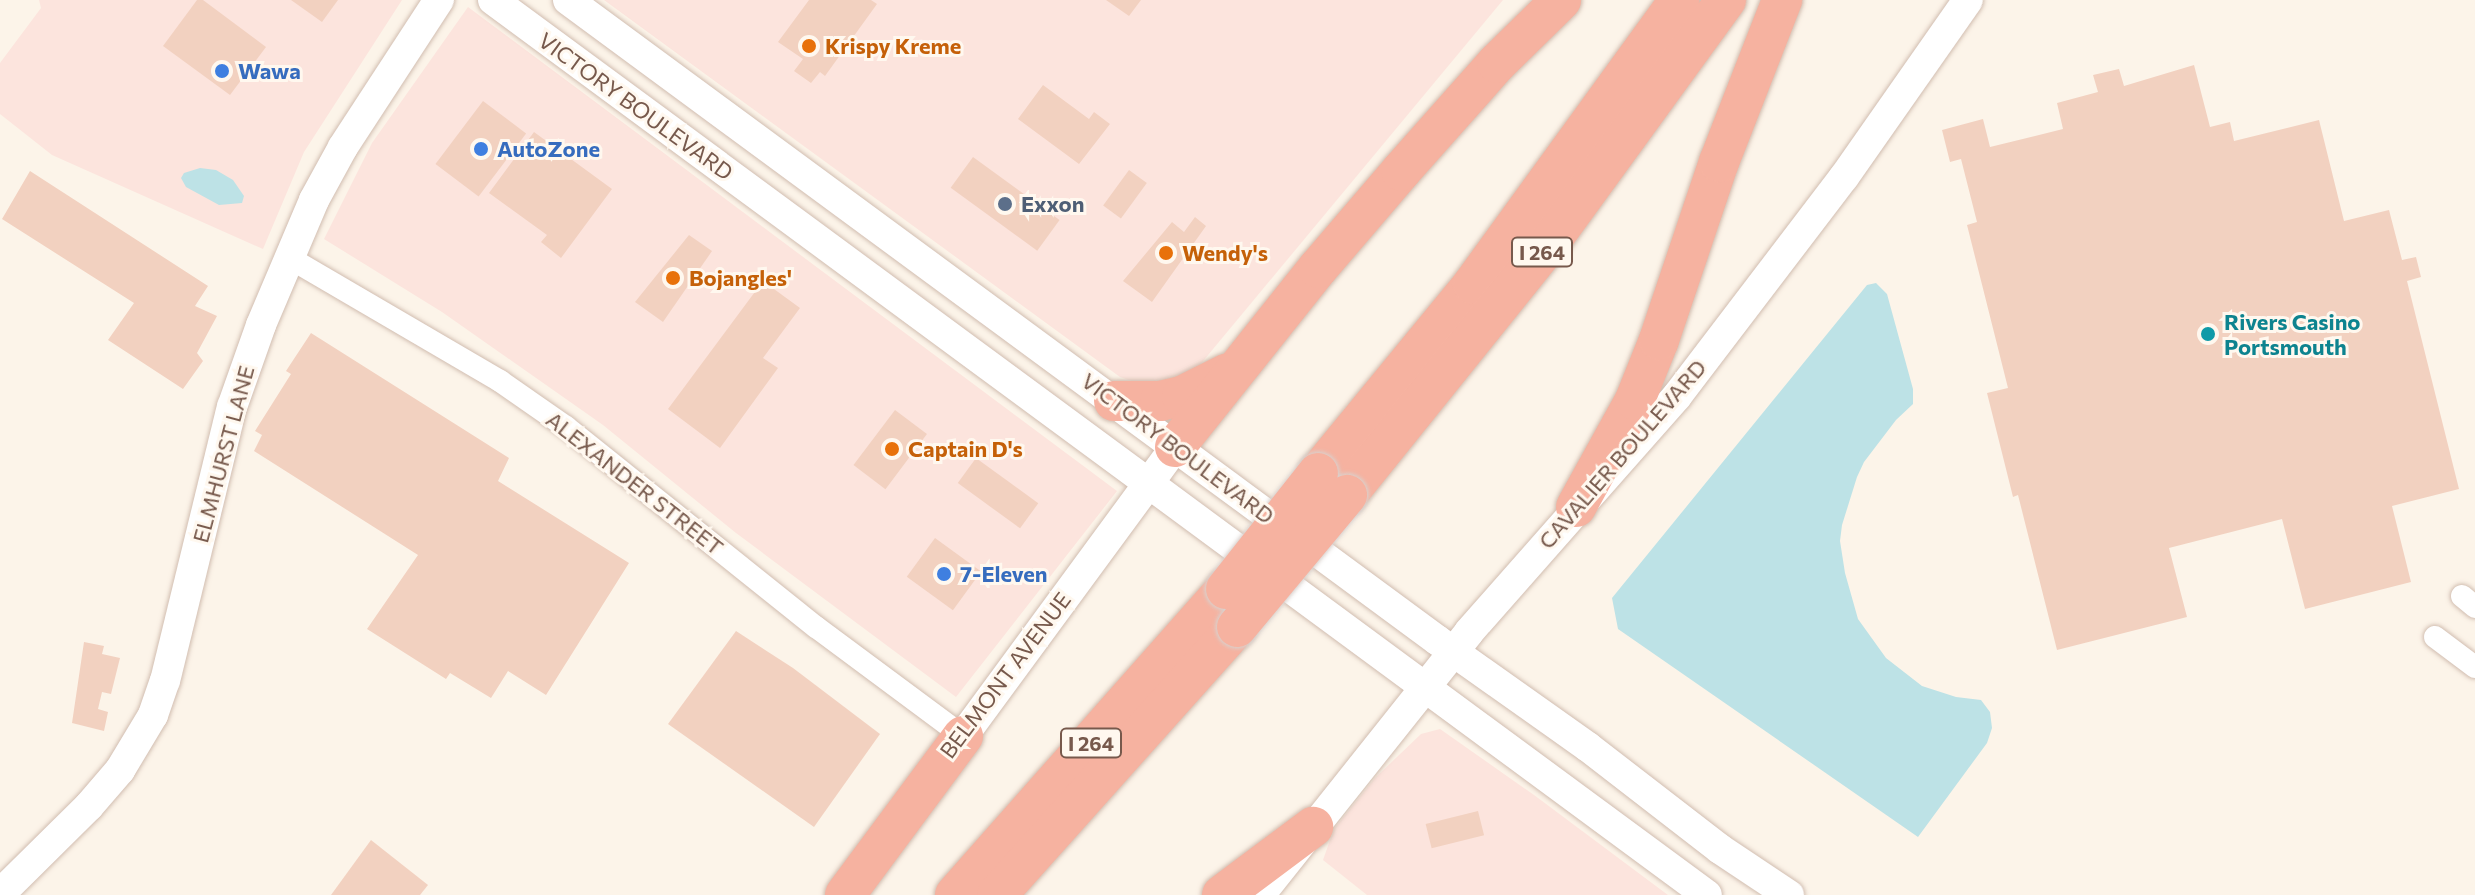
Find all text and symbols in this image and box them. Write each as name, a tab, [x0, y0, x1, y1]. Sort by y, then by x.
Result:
street label: VICTORY BOULEVARD	[534, 27, 738, 185]
place label: Krispy Kreme	[825, 33, 961, 59]
marker: Krispy Kreme	[800, 37, 818, 55]
place label: Wawa	[238, 58, 301, 84]
marker: Wawa	[213, 62, 231, 80]
place label: AutoZone	[497, 136, 600, 162]
marker: AutoZone	[472, 140, 490, 158]
place label: Exxon	[1021, 191, 1084, 217]
marker: Exxon	[996, 195, 1014, 213]
road number: I 264	[1510, 236, 1574, 268]
place label: Wendy's	[1182, 240, 1268, 266]
marker: Wendy's	[1157, 244, 1175, 262]
place label: Bojangles'	[689, 265, 792, 291]
marker: Bojangles'	[664, 269, 682, 287]
place label: Rivers Casino Portsmouth	[2224, 308, 2361, 360]
marker: Rivers Casino Portsmouth	[2199, 325, 2217, 343]
street label: CAVALIER BOULEVARD	[1533, 354, 1711, 554]
street label: ELMHURST LANE	[187, 363, 259, 545]
street label: VICTORY BOULEVARD	[1077, 367, 1279, 529]
street label: ALEXANDER STREET	[541, 406, 729, 560]
place label: Captain D's	[908, 436, 1023, 462]
marker: Captain D's	[883, 440, 901, 458]
place label: 7-Eleven	[960, 561, 1048, 587]
marker: 7-Eleven	[935, 565, 953, 583]
street label: BELMONT AVENUE	[934, 587, 1076, 763]
road number: I 264	[1059, 727, 1123, 759]

